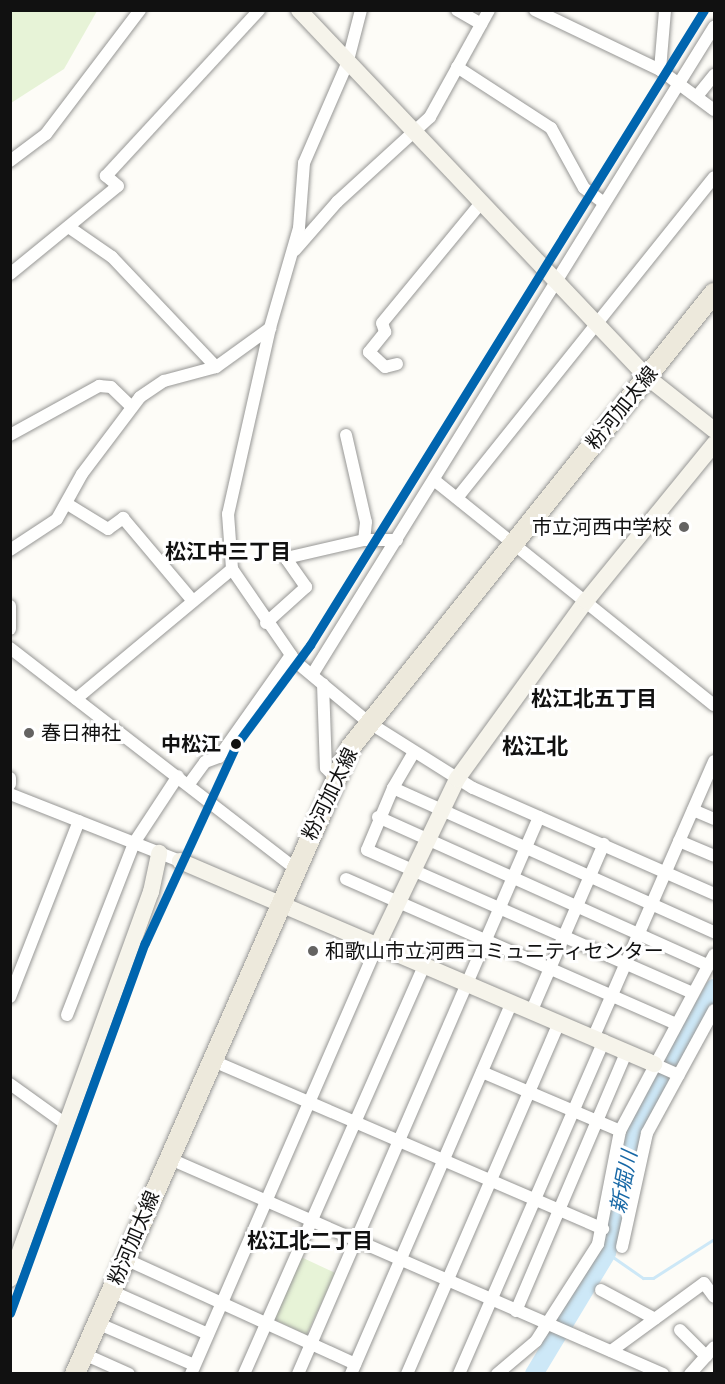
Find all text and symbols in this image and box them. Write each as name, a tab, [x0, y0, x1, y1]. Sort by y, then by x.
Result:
street label: 粉河加太線	[581, 362, 663, 454]
place label: 市立河西中学校	[532, 515, 672, 539]
marker: 市立河西中学校	[677, 520, 691, 534]
district label: 松江中三丁目	[165, 539, 291, 565]
district label: 松江北五丁目	[531, 686, 657, 712]
place label: 春日神社	[41, 721, 121, 745]
marker: 春日神社	[22, 726, 36, 740]
place label: 中松江	[161, 732, 221, 756]
marker: 中松江	[226, 734, 246, 754]
district label: 松江北	[502, 734, 568, 760]
street label: 粉河加太線	[297, 744, 363, 844]
place label: 和歌山市立河西コミュニティセンター	[325, 939, 665, 963]
marker: 和歌山市立河西コミュニティセンター	[306, 944, 320, 958]
water label: 新堀川	[606, 1149, 642, 1215]
street label: 粉河加太線	[103, 1187, 165, 1289]
district label: 松江北二丁目	[247, 1228, 373, 1254]

